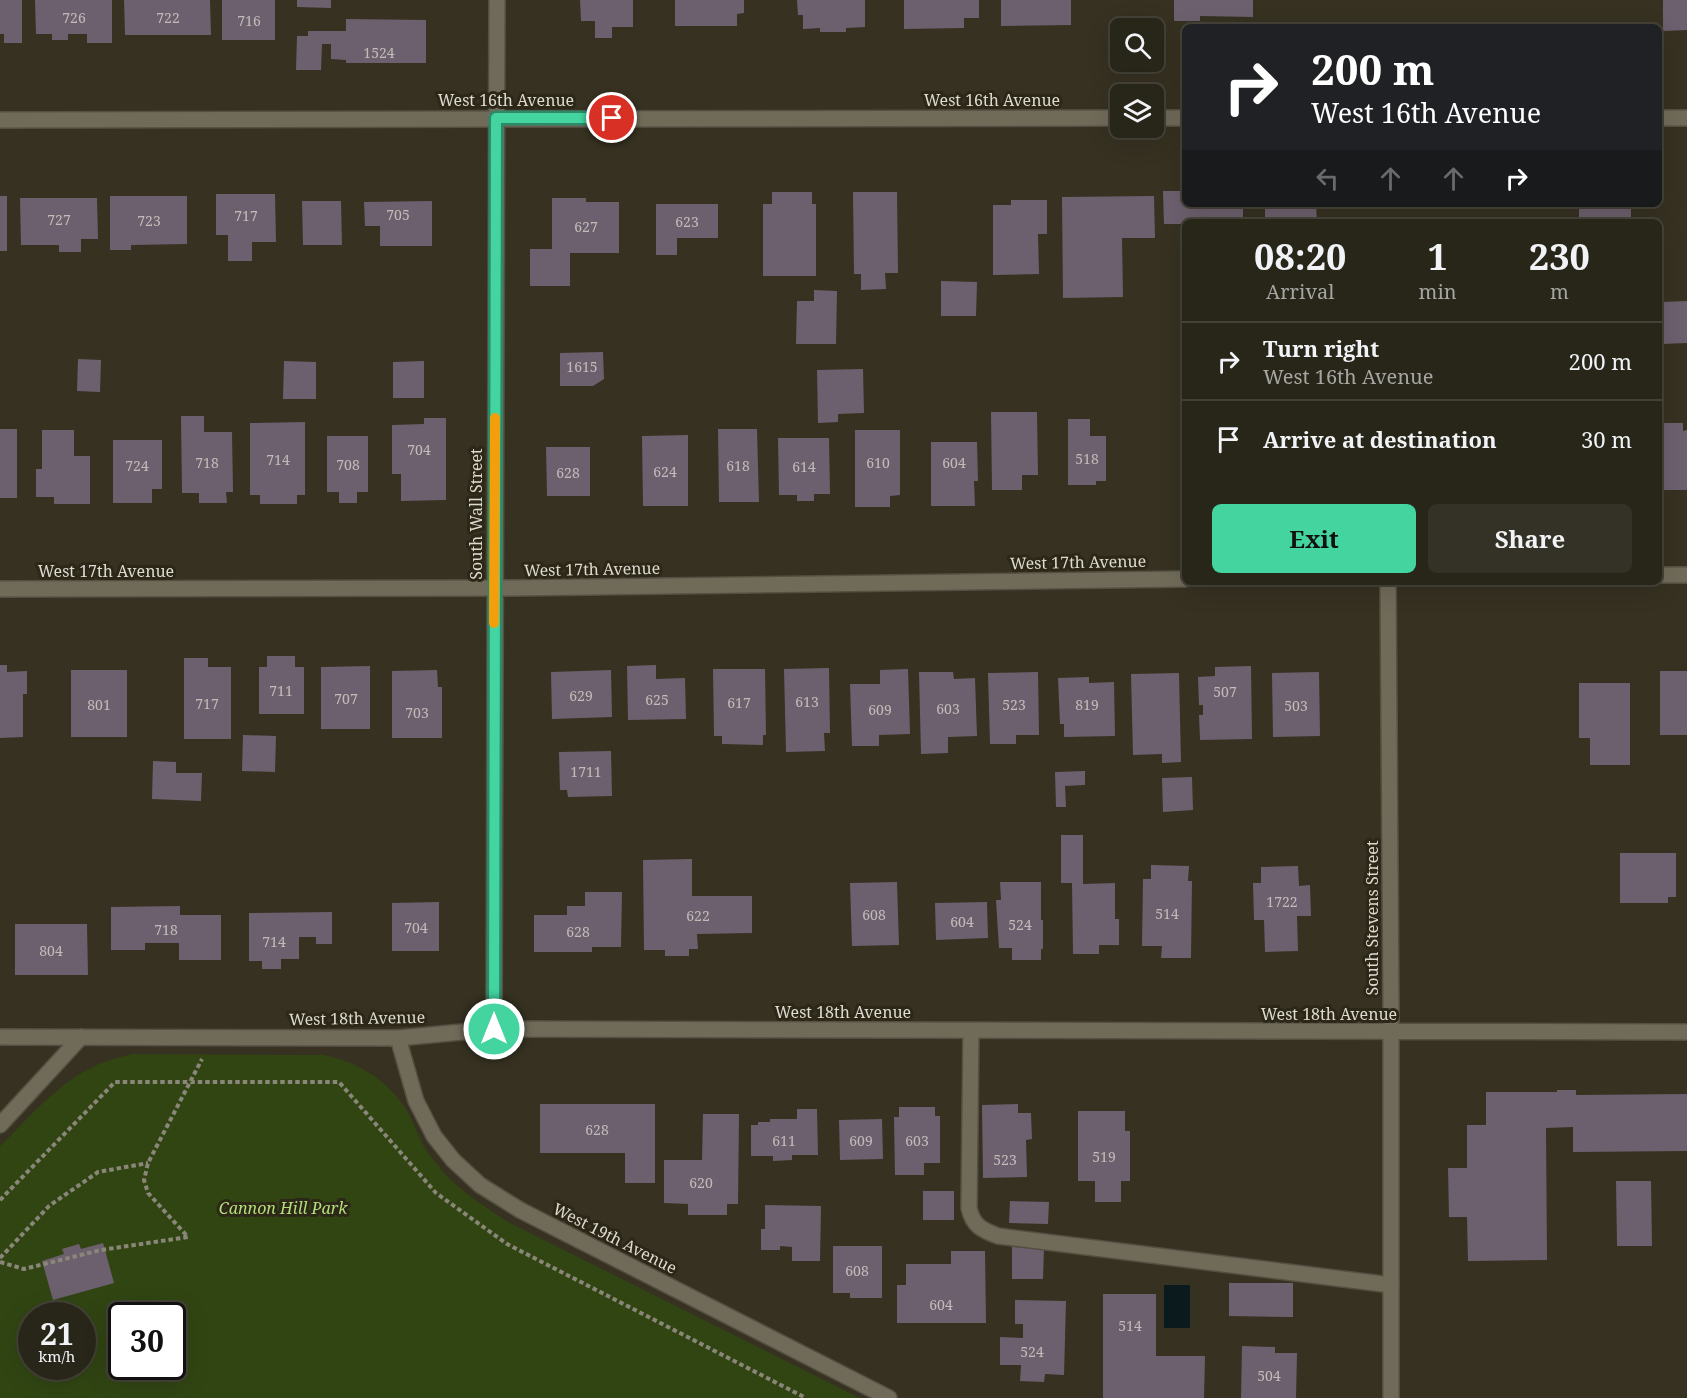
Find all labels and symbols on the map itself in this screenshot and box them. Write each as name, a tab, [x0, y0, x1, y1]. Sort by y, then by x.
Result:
house number: 726	[62, 8, 86, 27]
house number: 722	[156, 8, 180, 27]
house number: 716	[237, 11, 261, 30]
house number: 1524	[363, 43, 395, 62]
street label: West 16th Avenue	[438, 89, 574, 111]
street label: West 16th Avenue	[924, 89, 1060, 111]
pin	[586, 92, 637, 143]
house number: 705	[386, 205, 410, 224]
house number: 717	[234, 206, 258, 225]
house number: 727	[47, 210, 71, 229]
house number: 723	[137, 211, 161, 230]
house number: 623	[675, 212, 699, 231]
house number: 627	[574, 217, 598, 236]
house number: 1615	[566, 357, 598, 376]
house number: 704	[407, 440, 431, 459]
street label: South Wall Street	[465, 448, 487, 580]
house number: 518	[1075, 449, 1099, 468]
house number: 714	[266, 450, 290, 469]
house number: 718	[195, 453, 219, 472]
house number: 610	[866, 453, 890, 472]
house number: 604	[942, 453, 966, 472]
house number: 708	[336, 455, 360, 474]
house number: 724	[125, 456, 149, 475]
house number: 618	[726, 456, 750, 475]
house number: 614	[792, 457, 816, 476]
house number: 624	[653, 462, 677, 481]
house number: 628	[556, 463, 580, 482]
street label: West 17th Avenue	[1010, 550, 1146, 574]
street label: West 17th Avenue	[524, 557, 660, 581]
street label: West 17th Avenue	[38, 560, 174, 582]
house number: 711	[269, 681, 293, 700]
house number: 507	[1213, 682, 1237, 701]
house number: 629	[569, 686, 593, 705]
house number: 707	[334, 689, 358, 708]
house number: 625	[645, 690, 669, 709]
house number: 613	[795, 692, 819, 711]
house number: 617	[727, 693, 751, 712]
house number: 717	[195, 694, 219, 713]
house number: 801	[87, 695, 111, 714]
house number: 523	[1002, 695, 1026, 714]
house number: 819	[1075, 695, 1099, 714]
house number: 503	[1284, 696, 1308, 715]
house number: 603	[936, 699, 960, 718]
house number: 609	[868, 700, 892, 719]
house number: 703	[405, 703, 429, 722]
house number: 1711	[570, 762, 602, 781]
street label: South Stevens Street	[1361, 840, 1383, 996]
house number: 1722	[1266, 892, 1298, 911]
house number: 514	[1155, 904, 1179, 923]
house number: 608	[862, 905, 886, 924]
house number: 622	[686, 906, 710, 925]
house number: 604	[950, 912, 974, 931]
house number: 524	[1008, 915, 1032, 934]
house number: 704	[404, 918, 428, 937]
house number: 718	[154, 920, 178, 939]
house number: 628	[566, 922, 590, 941]
house number: 714	[262, 932, 286, 951]
house number: 804	[39, 941, 63, 960]
position arrow	[462, 997, 526, 1061]
street label: West 18th Avenue	[775, 1001, 911, 1023]
street label: West 18th Avenue	[1261, 1003, 1397, 1025]
street label: West 18th Avenue	[289, 1006, 425, 1030]
house number: 628	[585, 1120, 609, 1139]
house number: 611	[772, 1131, 796, 1150]
house number: 609	[849, 1131, 873, 1150]
house number: 603	[905, 1131, 929, 1150]
house number: 519	[1092, 1147, 1116, 1166]
house number: 523	[993, 1150, 1017, 1169]
house number: 620	[689, 1173, 713, 1192]
park label: Cannon Hill Park	[219, 1197, 348, 1219]
street label: West 19th Avenue	[549, 1197, 681, 1279]
house number: 608	[845, 1261, 869, 1280]
house number: 604	[929, 1295, 953, 1314]
speed limit sign: 30	[108, 1302, 186, 1380]
house number: 514	[1118, 1316, 1142, 1335]
house number: 524	[1020, 1342, 1044, 1361]
house number: 504	[1257, 1366, 1281, 1385]

